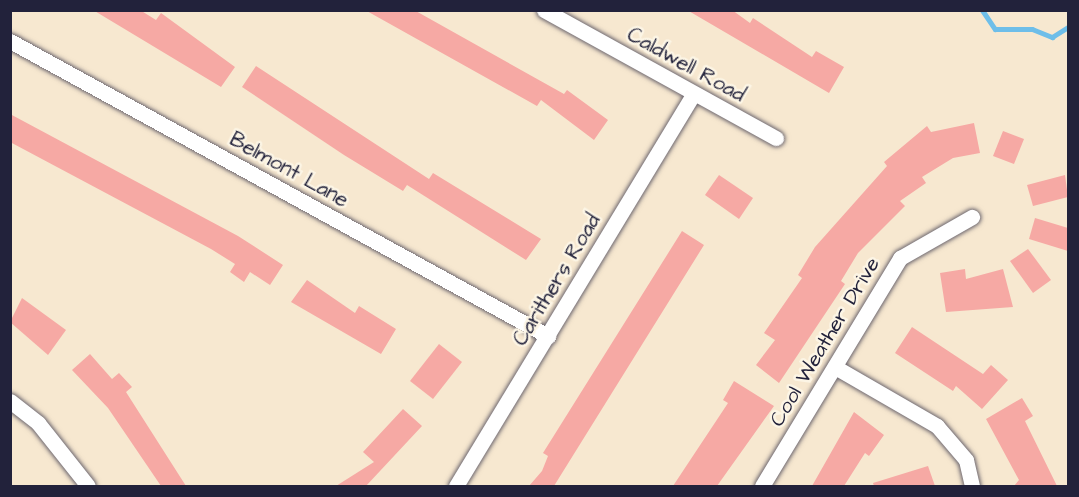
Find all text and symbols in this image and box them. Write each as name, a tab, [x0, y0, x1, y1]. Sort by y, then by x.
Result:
street label: Caldwell Road	[623, 22, 749, 108]
street label: Belmont Lane	[225, 127, 353, 213]
street label: Carithers Road	[508, 210, 606, 350]
street label: Cool Weather Drive	[765, 253, 885, 431]

